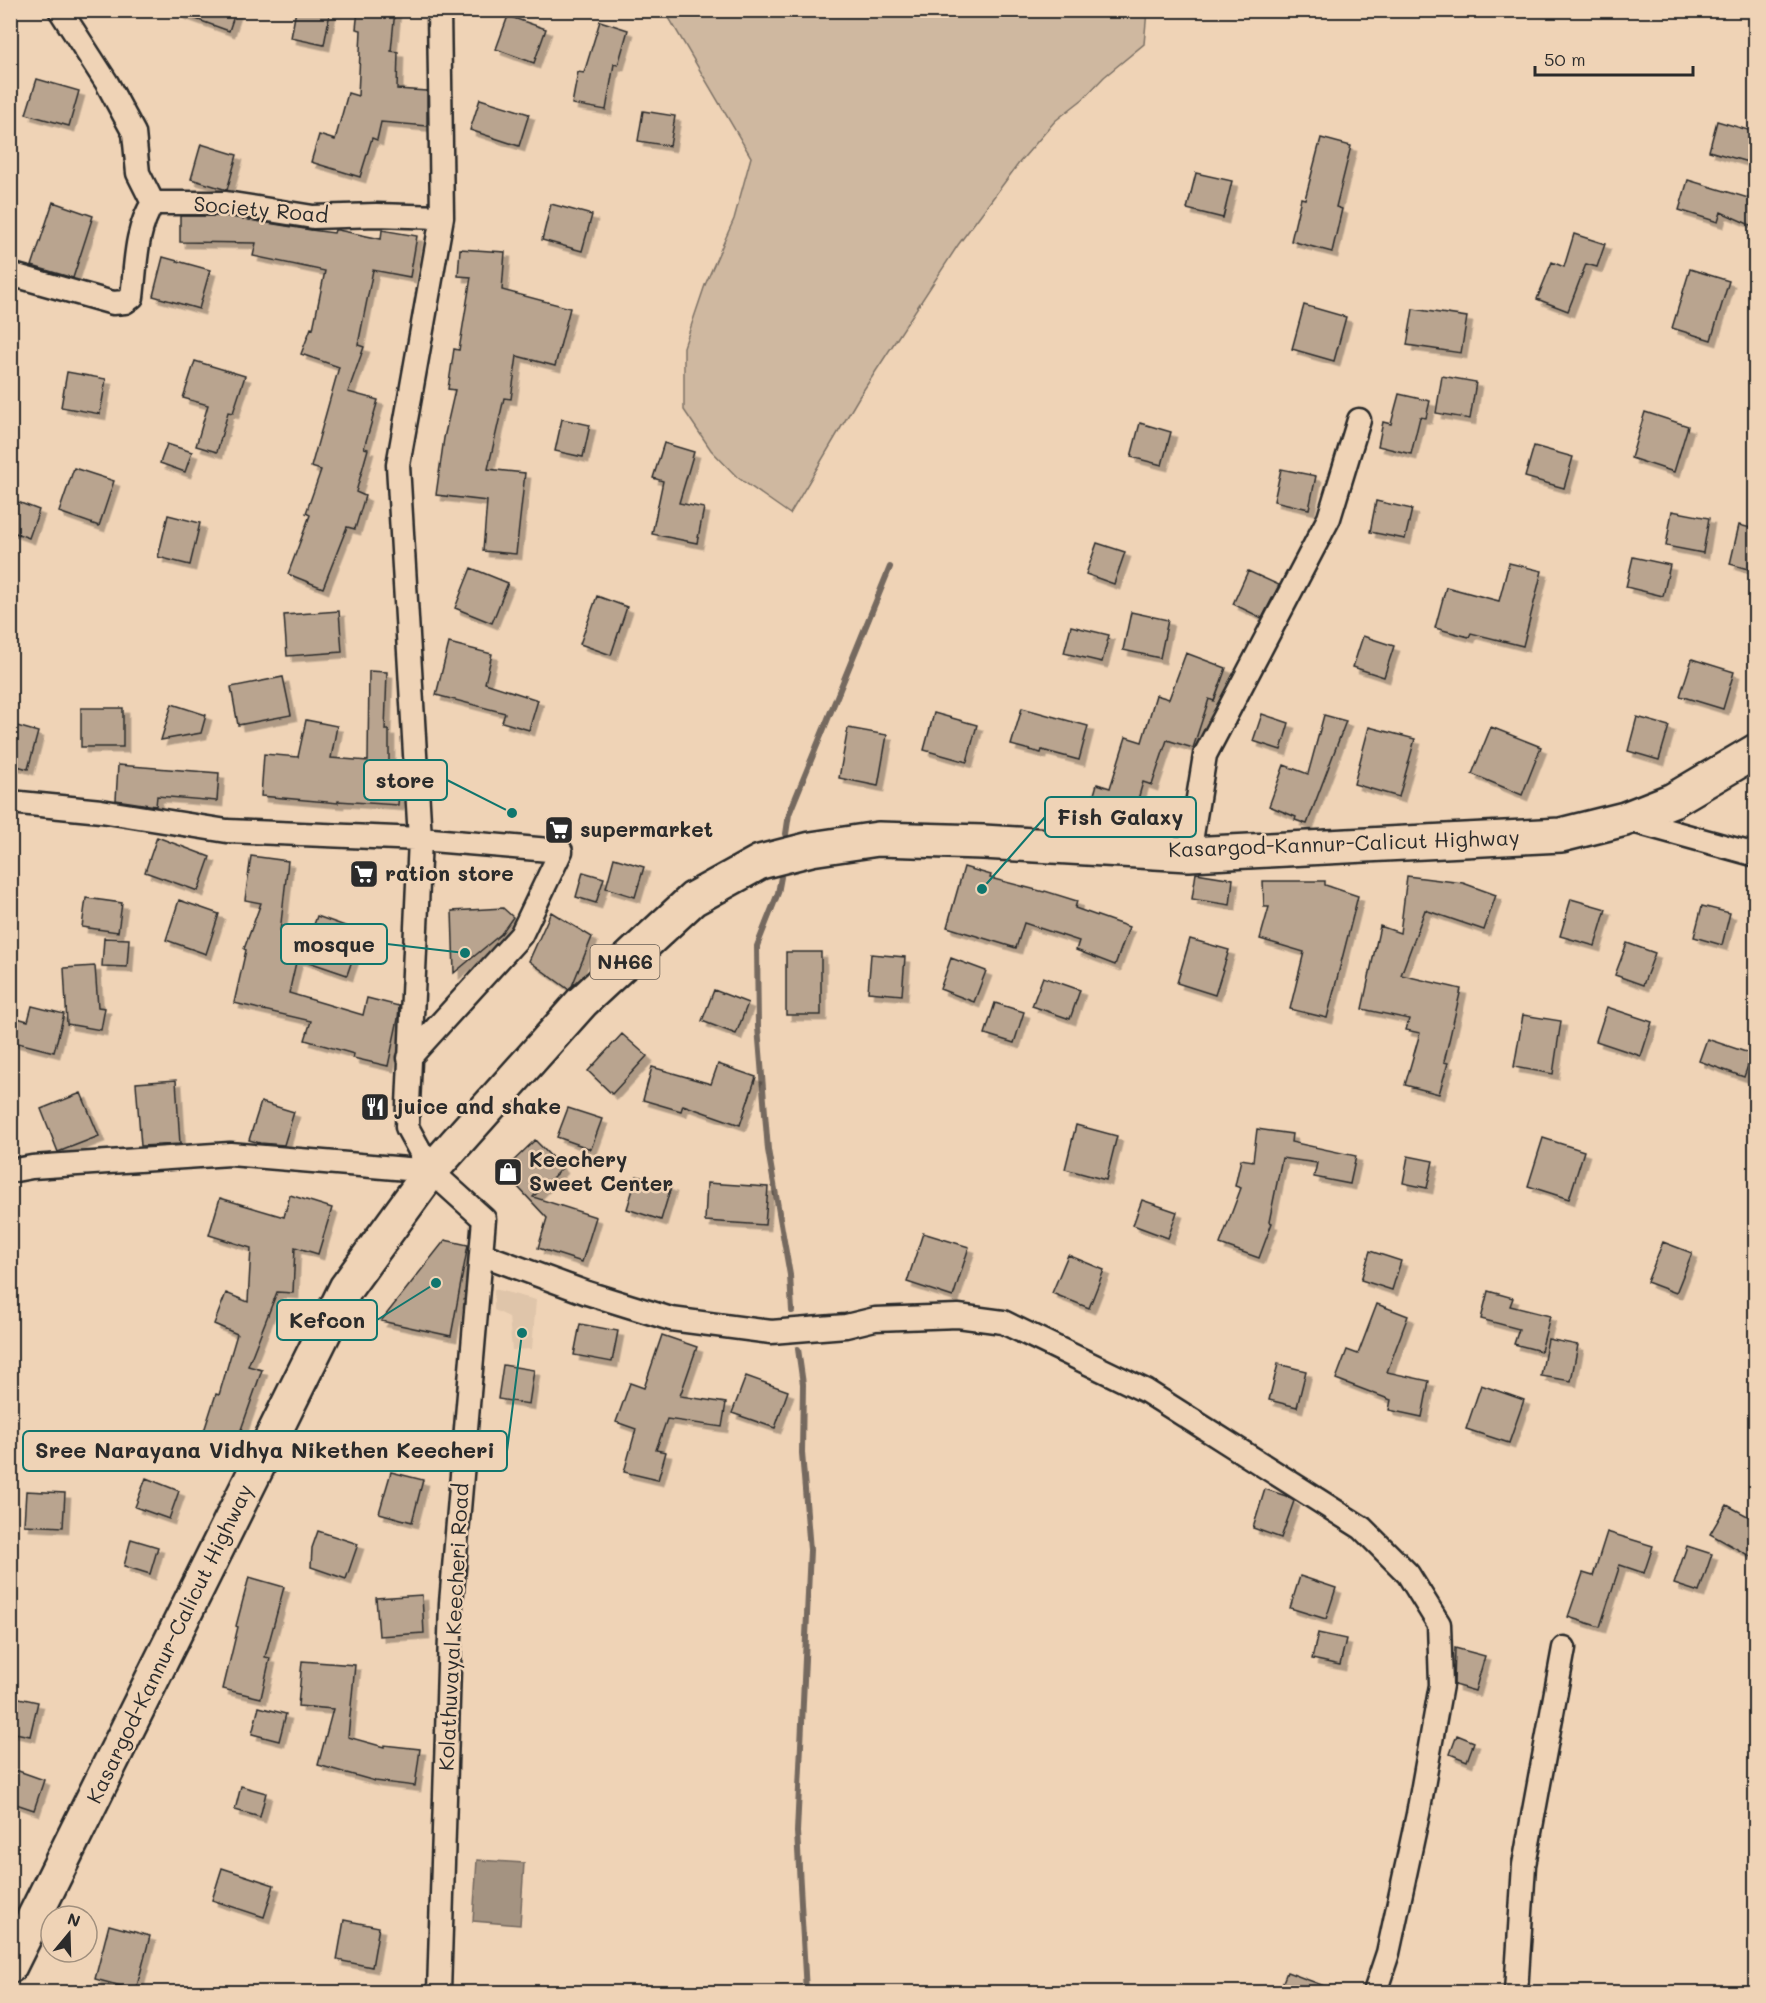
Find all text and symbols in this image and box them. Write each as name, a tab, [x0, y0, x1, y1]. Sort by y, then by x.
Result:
scale bar	[1535, 39, 1692, 77]
text: 50 m	[1544, 47, 1586, 71]
street label: Society Road	[193, 189, 330, 228]
callout: store	[364, 760, 447, 800]
text: store	[376, 765, 434, 794]
callout: Fish Galaxy	[1045, 797, 1196, 837]
text: Fish Galaxy	[1057, 802, 1183, 831]
supermarket icon: supermarket	[543, 814, 575, 846]
place label: supermarket	[580, 815, 713, 842]
street label: Kasargod-Kannur-Calicut Highway	[1168, 823, 1520, 862]
supermarket icon: ration store	[348, 858, 380, 890]
place label: ration store	[385, 859, 514, 886]
callout: mosque	[281, 924, 387, 964]
text: mosque	[293, 929, 375, 958]
road number: NH66	[590, 945, 660, 979]
restaurant icon: juice and shake	[359, 1091, 391, 1123]
place label: juice and shake	[394, 1092, 561, 1119]
place label: Keechery Sweet Center	[529, 1145, 673, 1196]
shop icon: Keechery Sweet Center	[492, 1156, 524, 1188]
callout: Kefcon	[277, 1300, 377, 1340]
text: Kefcon	[289, 1305, 365, 1334]
callout: Sree Narayana Vidhya Nikethen Keecheri	[23, 1431, 507, 1471]
text: Sree Narayana Vidhya Nikethen Keecheri	[35, 1435, 495, 1464]
street label: Kasargod-Kannur-Calicut Highway	[79, 1479, 258, 1807]
street label: Kolathuvayal Keecheri Road	[431, 1482, 474, 1772]
north arrow	[39, 1904, 99, 1964]
text: N	[65, 1907, 83, 1931]

